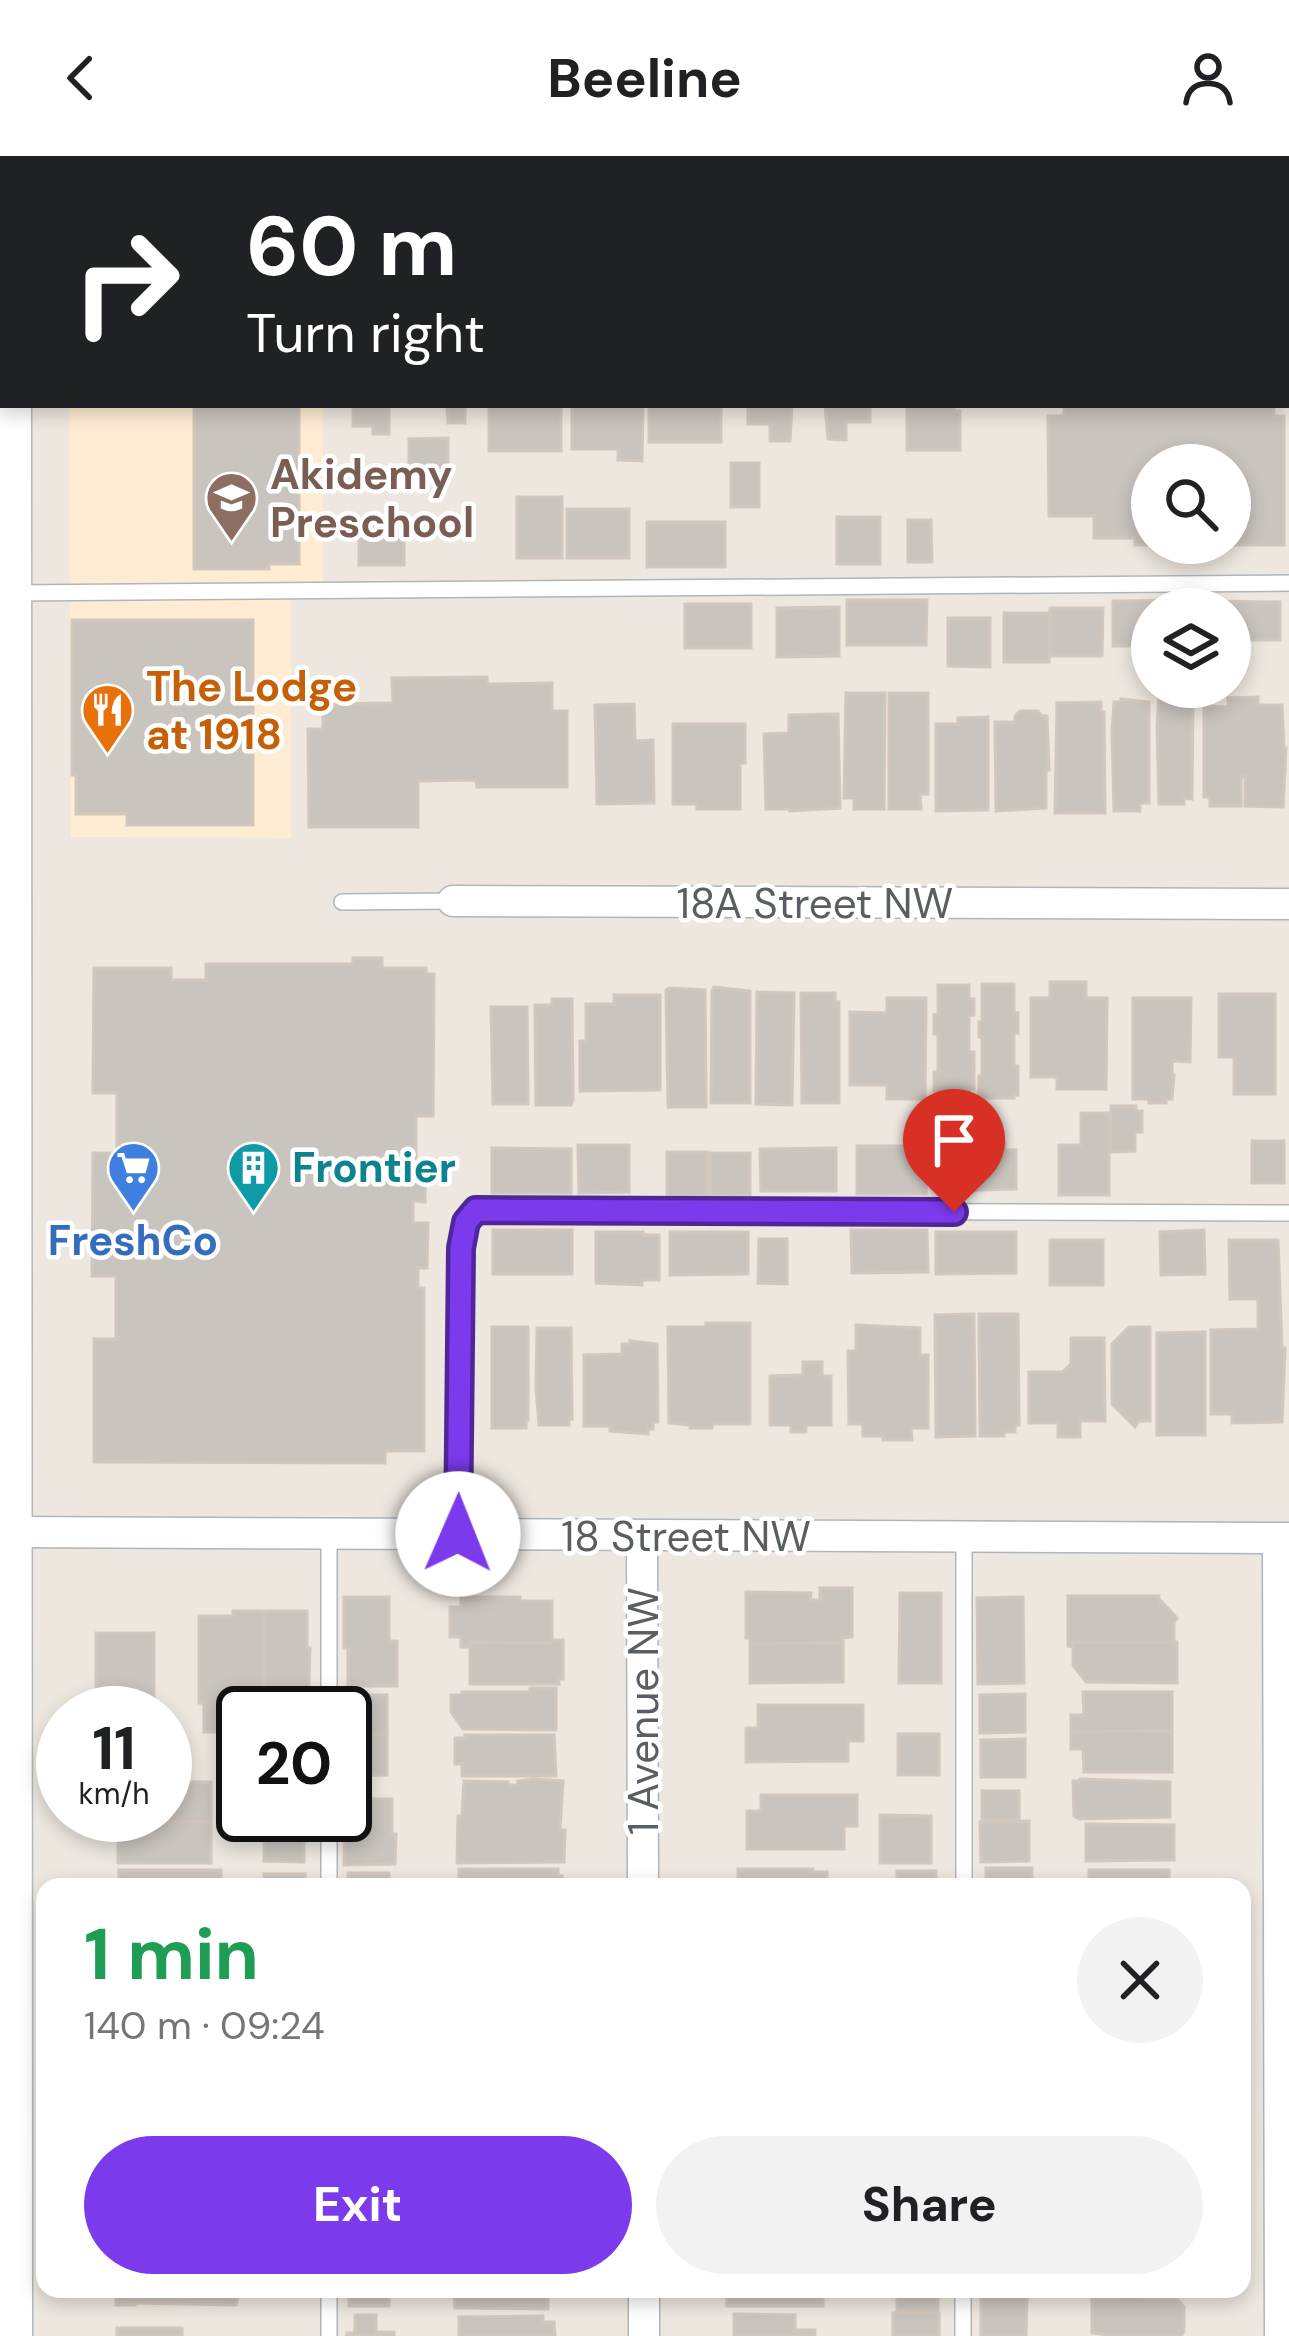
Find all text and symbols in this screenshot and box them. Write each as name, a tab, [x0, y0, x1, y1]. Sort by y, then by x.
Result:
text: Beeline	[547, 43, 742, 114]
icon: back	[48, 45, 114, 111]
icon: person	[1175, 45, 1241, 111]
text: 60 m	[246, 192, 457, 301]
icon: right	[48, 204, 204, 360]
text: Turn right	[246, 298, 485, 369]
map controls	[1131, 444, 1251, 708]
button: search	[1131, 444, 1251, 564]
place label: Akidemy Preschool	[270, 447, 474, 550]
school or university icon: Akidemy Preschool	[203, 470, 259, 544]
button: layers	[1131, 588, 1251, 708]
place label: The Lodge at 1918	[146, 659, 357, 762]
restaurant icon: The Lodge at 1918	[79, 682, 135, 756]
street label: 18A Street NW	[677, 876, 953, 931]
pin	[903, 1089, 1005, 1212]
icon: arrive	[921, 1107, 987, 1173]
building icon: Frontier	[225, 1139, 281, 1213]
supermarket icon: FreshCo	[105, 1140, 161, 1214]
place label: Frontier	[292, 1140, 456, 1195]
place label: FreshCo	[48, 1213, 218, 1268]
position arrow	[395, 1471, 521, 1597]
street label: 18 Street NW	[561, 1509, 811, 1564]
street label: 1 Avenue NW	[616, 1587, 671, 1835]
speed limit sign: 20	[216, 1686, 372, 1842]
text: 11	[92, 1709, 136, 1788]
text: km/h	[79, 1774, 149, 1813]
text: 1 min	[84, 1908, 259, 2001]
button: close	[1077, 1917, 1203, 2043]
text: 140 m · 09:24	[84, 2000, 325, 2051]
button: Exit	[84, 2136, 632, 2274]
button: Share	[656, 2136, 1203, 2274]

